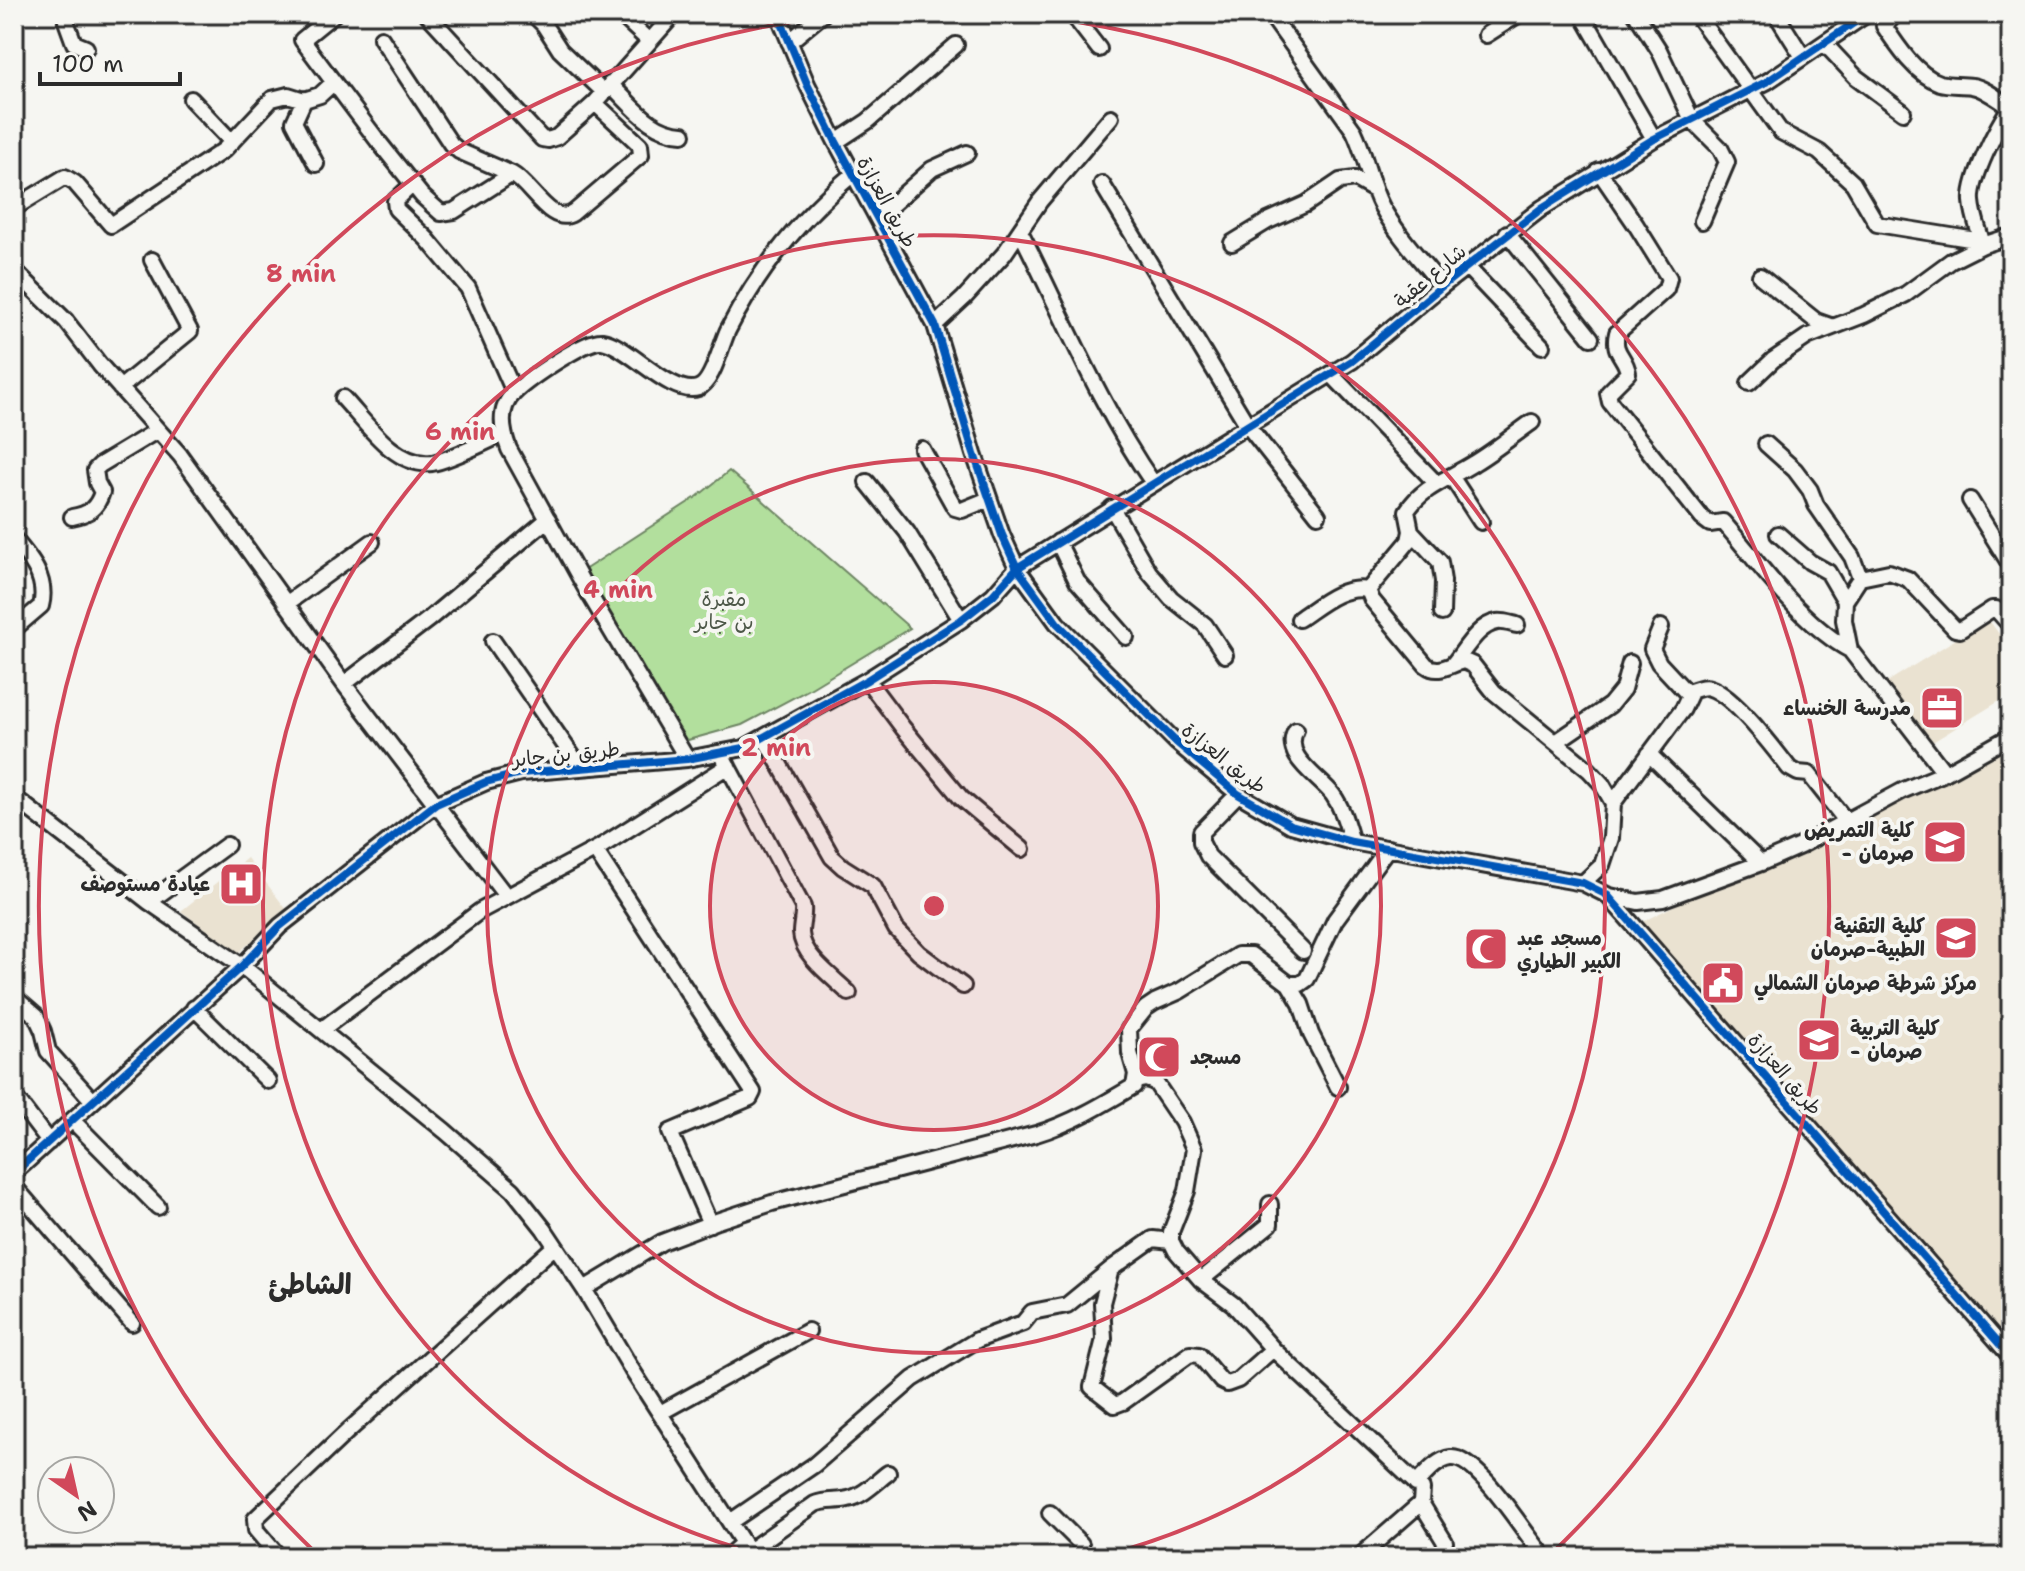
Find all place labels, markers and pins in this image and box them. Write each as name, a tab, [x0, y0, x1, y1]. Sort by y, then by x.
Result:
office icon: مدرسة الخنساء	[1918, 684, 1966, 732]
place label: مدرسة الخنساء	[1783, 695, 1911, 721]
place label: كلية التمريض - صرمان	[1804, 817, 1914, 866]
school or university icon: كلية التمريض - صرمان	[1921, 818, 1969, 866]
hospital icon: عيادة مستوصف	[217, 860, 265, 908]
place label: عيادة مستوصف	[81, 871, 210, 897]
centre of rings	[920, 892, 948, 920]
place label: كلية التقنية الطبية-صرمان	[1811, 913, 1925, 962]
school or university icon: كلية التقنية الطبية-صرمان	[1932, 914, 1980, 962]
mosque icon: مسجد عبد الكبير الطياري	[1462, 925, 1510, 973]
place label: مسجد عبد الكبير الطياري	[1517, 925, 1621, 977]
public building icon: مركز شرطة صرمان الشمالي	[1699, 959, 1747, 1007]
place label: مركز شرطة صرمان الشمالي	[1754, 970, 1977, 1001]
place label: كلية التربية - صرمان	[1850, 1015, 1940, 1064]
school or university icon: كلية التربية - صرمان	[1795, 1016, 1843, 1064]
mosque icon: مسجد	[1135, 1033, 1183, 1081]
place label: مسجد	[1190, 1044, 1241, 1070]

